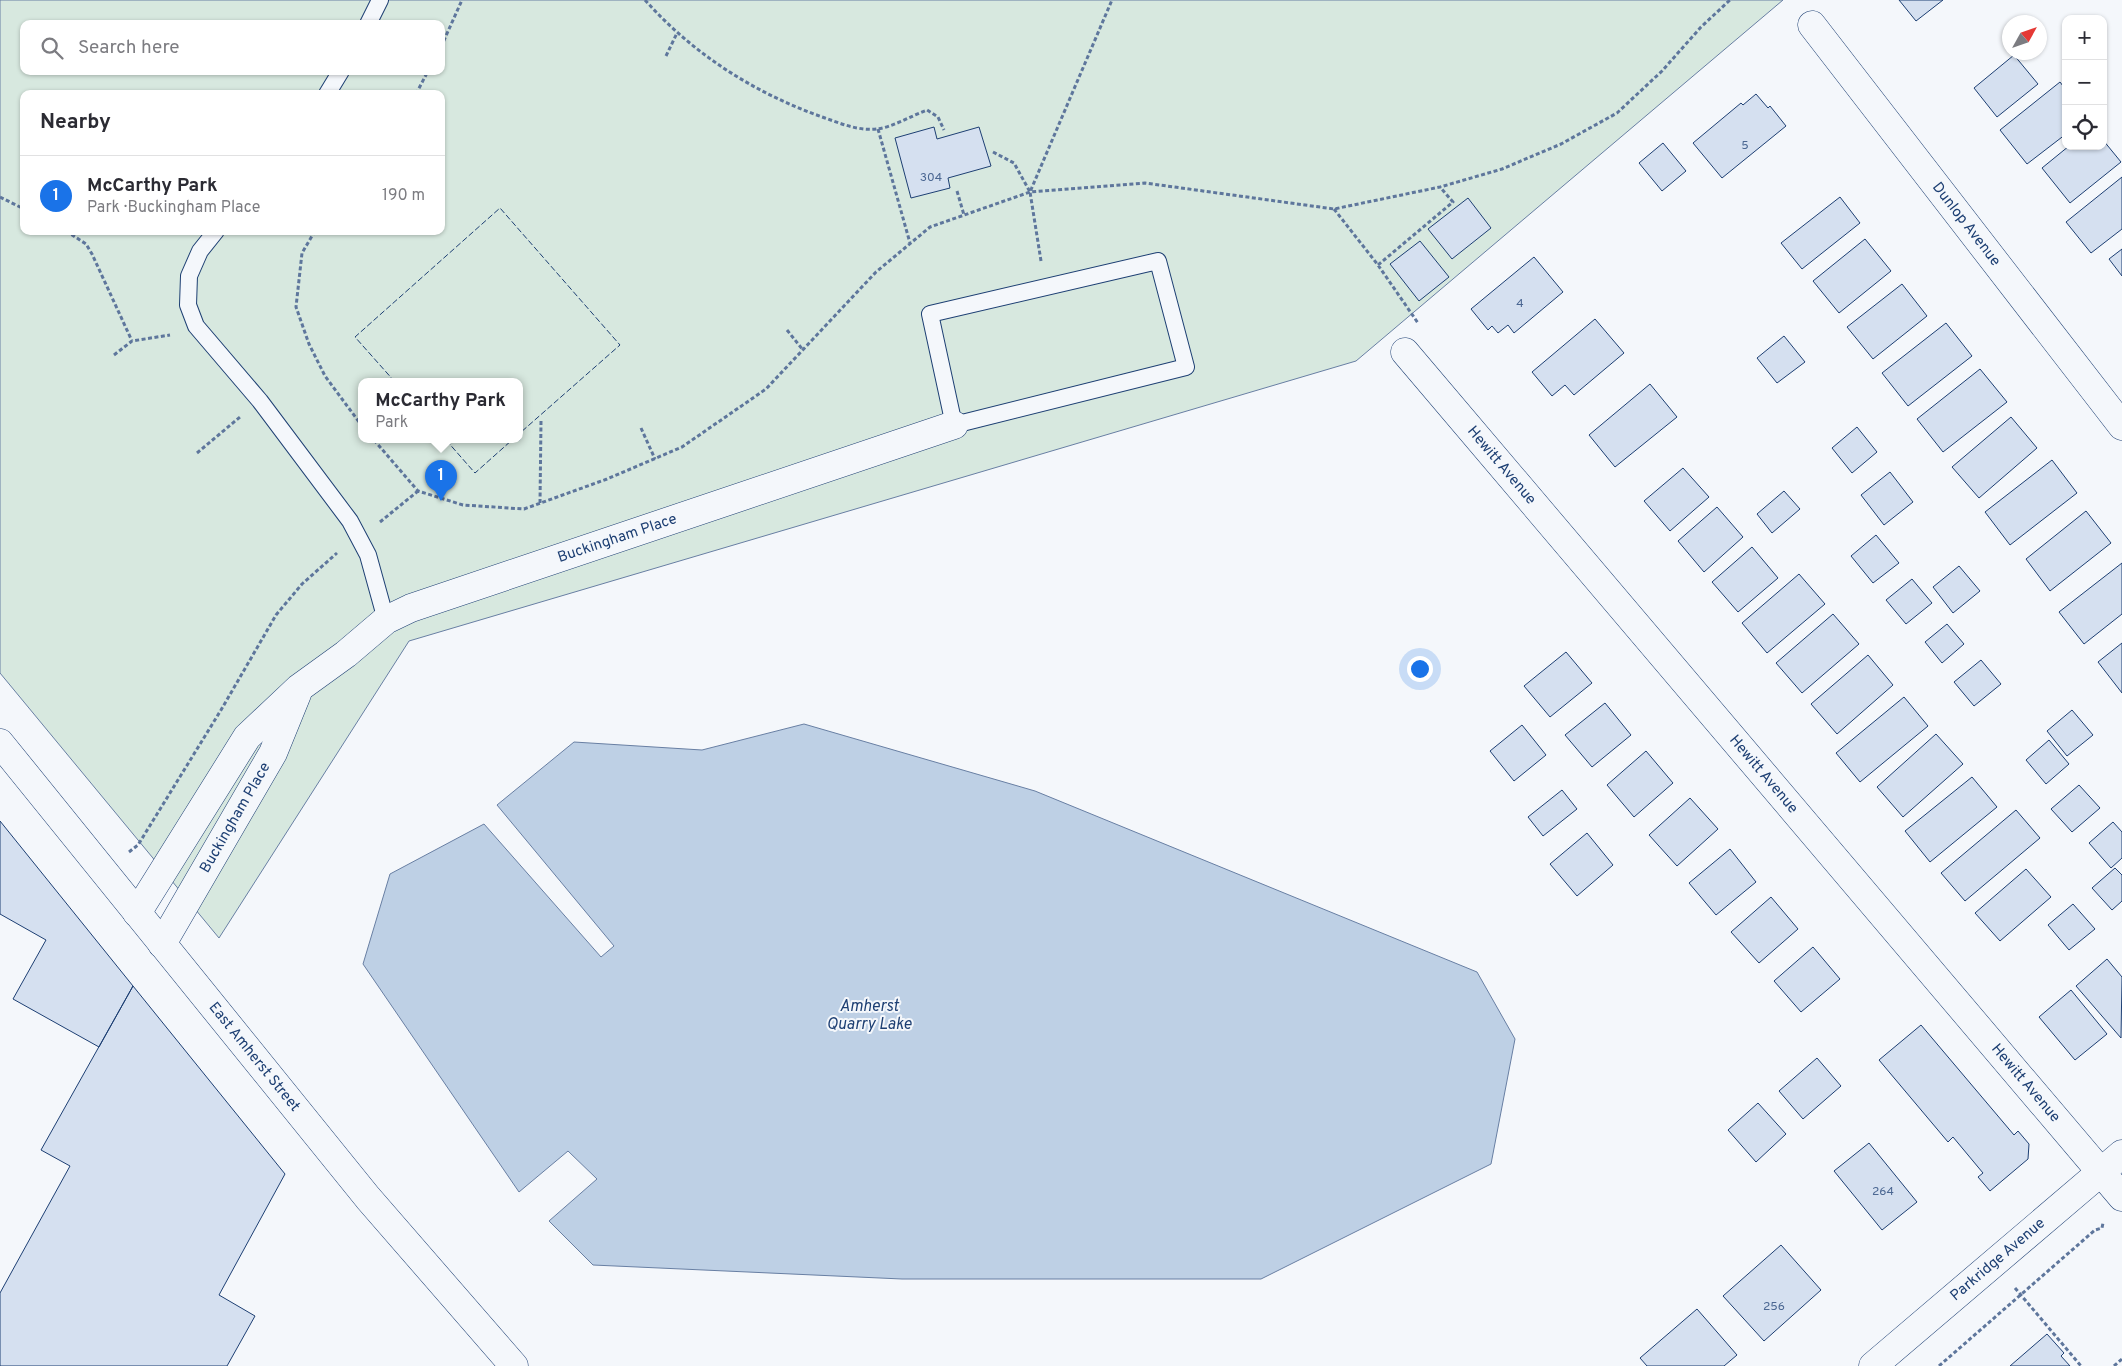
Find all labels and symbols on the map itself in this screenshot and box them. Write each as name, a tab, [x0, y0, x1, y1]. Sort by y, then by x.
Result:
north arrow	[2002, 15, 2047, 60]
house number: 5	[1741, 138, 1749, 154]
house number: 304	[920, 170, 942, 186]
street label: Dunlop Avenue	[1928, 179, 2005, 270]
house number: 4	[1516, 296, 1524, 312]
street label: Hewitt Avenue	[1463, 422, 1540, 509]
pin: 1	[425, 460, 457, 501]
street label: Buckingham Place	[555, 510, 679, 567]
your location	[1407, 656, 1433, 682]
street label: Hewitt Avenue	[1725, 731, 1802, 818]
street label: Buckingham Place	[196, 759, 275, 876]
water label: Amherst Quarry Lake	[827, 997, 912, 1035]
street label: East Amherst Street	[204, 999, 304, 1116]
street label: Hewitt Avenue	[1987, 1040, 2064, 1126]
house number: 264	[1872, 1184, 1894, 1200]
street label: Parkridge Avenue	[1947, 1214, 2049, 1305]
house number: 256	[1763, 1299, 1785, 1315]

